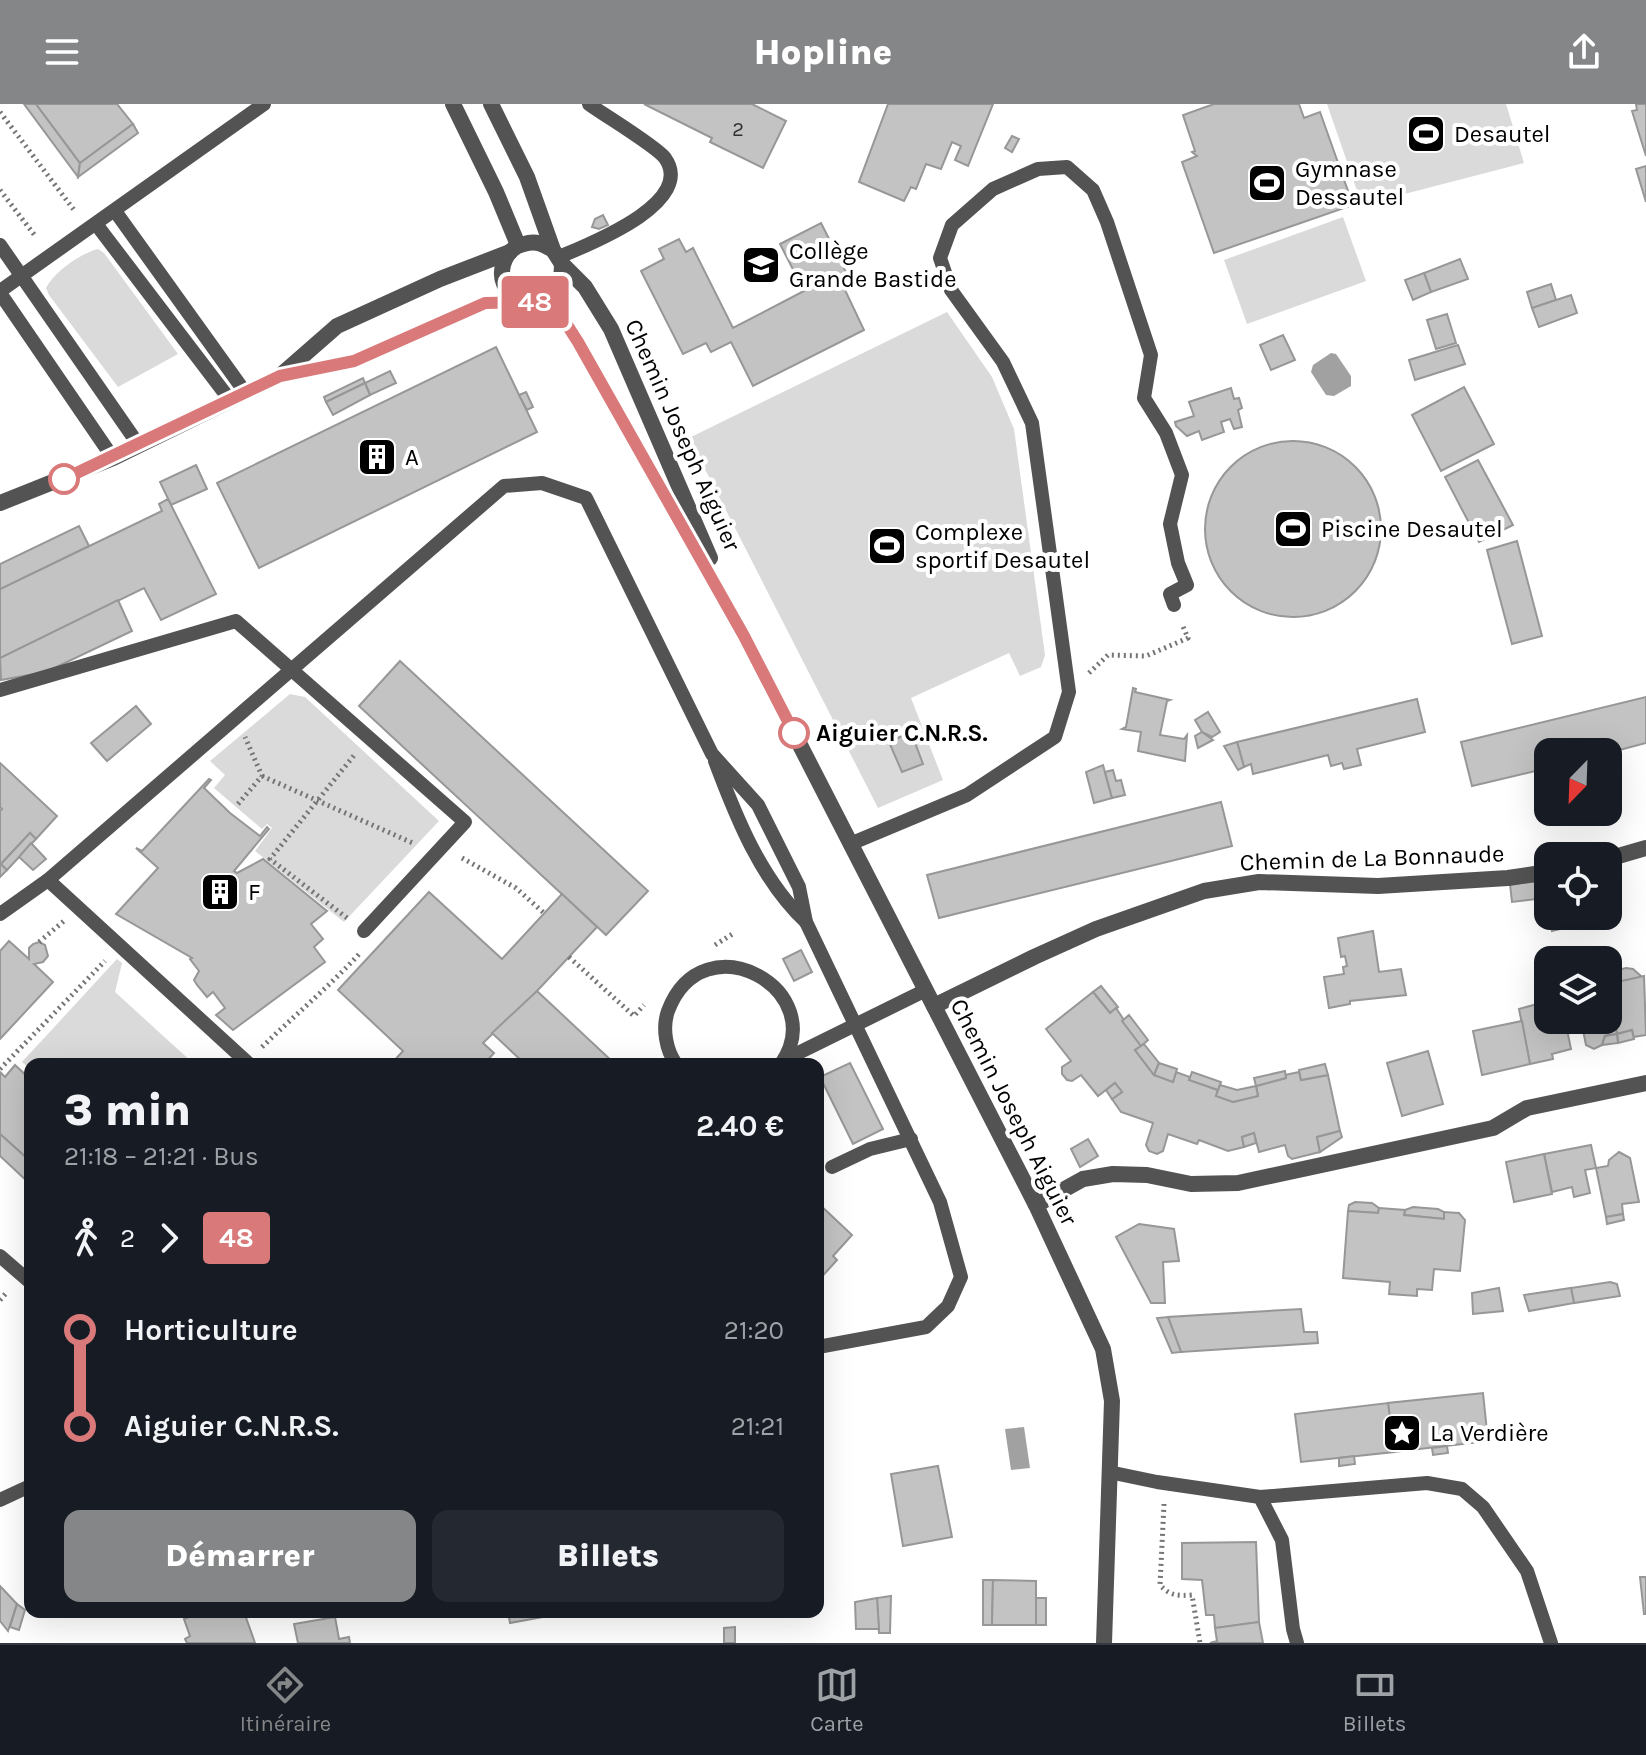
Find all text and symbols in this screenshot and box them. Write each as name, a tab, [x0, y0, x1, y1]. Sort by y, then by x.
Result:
icon: menu	[40, 30, 84, 74]
icon: share	[1562, 30, 1606, 74]
text: Hopline	[754, 31, 892, 73]
sports icon: Desautel	[1405, 113, 1447, 155]
house number: 2	[732, 118, 744, 141]
place label: Desautel	[1454, 120, 1551, 148]
place label: Gymnase Dessautel	[1295, 155, 1404, 211]
sports icon: Gymnase Dessautel	[1246, 162, 1288, 204]
place label: Collège Grande Bastide	[789, 237, 957, 293]
school or university icon: Collège Grande Bastide	[740, 244, 782, 286]
line badge: 48	[499, 276, 571, 328]
text: 48	[518, 285, 552, 318]
street label: Chemin Joseph Aiguier	[619, 315, 747, 555]
building icon: A	[356, 436, 398, 478]
place label: A	[405, 443, 419, 471]
unlabelled marker	[49, 464, 79, 494]
sports icon: Piscine Desautel	[1272, 508, 1314, 550]
place label: Piscine Desautel	[1321, 515, 1503, 543]
place label: Complexe sportif Desautel	[915, 518, 1090, 574]
sports icon: Complexe sportif Desautel	[866, 525, 908, 567]
marker: Aiguier C.N.R.S.	[779, 718, 809, 748]
place label: Aiguier C.N.R.S.	[816, 719, 988, 747]
north arrow	[1534, 738, 1622, 826]
map controls	[1534, 738, 1622, 1034]
street label: Chemin de La Bonnaude	[1239, 839, 1505, 877]
button: locate	[1534, 842, 1622, 930]
building icon: F	[199, 871, 241, 913]
place label: F	[248, 878, 261, 906]
button: layers	[1534, 946, 1622, 1034]
street label: Chemin Joseph Aiguier	[945, 994, 1083, 1230]
text: 3 min	[64, 1085, 191, 1136]
text: 2.40 €	[696, 1108, 784, 1144]
text: 21:18 – 21:21 · Bus	[64, 1141, 259, 1172]
icon: walk	[64, 1216, 108, 1260]
icon: forward	[147, 1216, 191, 1260]
text: 48	[219, 1221, 254, 1254]
text: 2	[120, 1223, 135, 1254]
text: Horticulture	[124, 1312, 298, 1348]
text: 21:20	[724, 1315, 784, 1346]
text: Aiguier C.N.R.S.	[124, 1408, 339, 1444]
text: 21:21	[731, 1411, 784, 1442]
place icon: La Verdière	[1381, 1412, 1423, 1454]
place label: La Verdière	[1430, 1419, 1549, 1447]
button: Démarrer	[64, 1510, 416, 1602]
button: Billets	[432, 1510, 784, 1602]
tab: Itinéraire	[240, 1663, 331, 1737]
tab: Carte	[810, 1663, 863, 1737]
tab: Billets	[1343, 1663, 1406, 1737]

